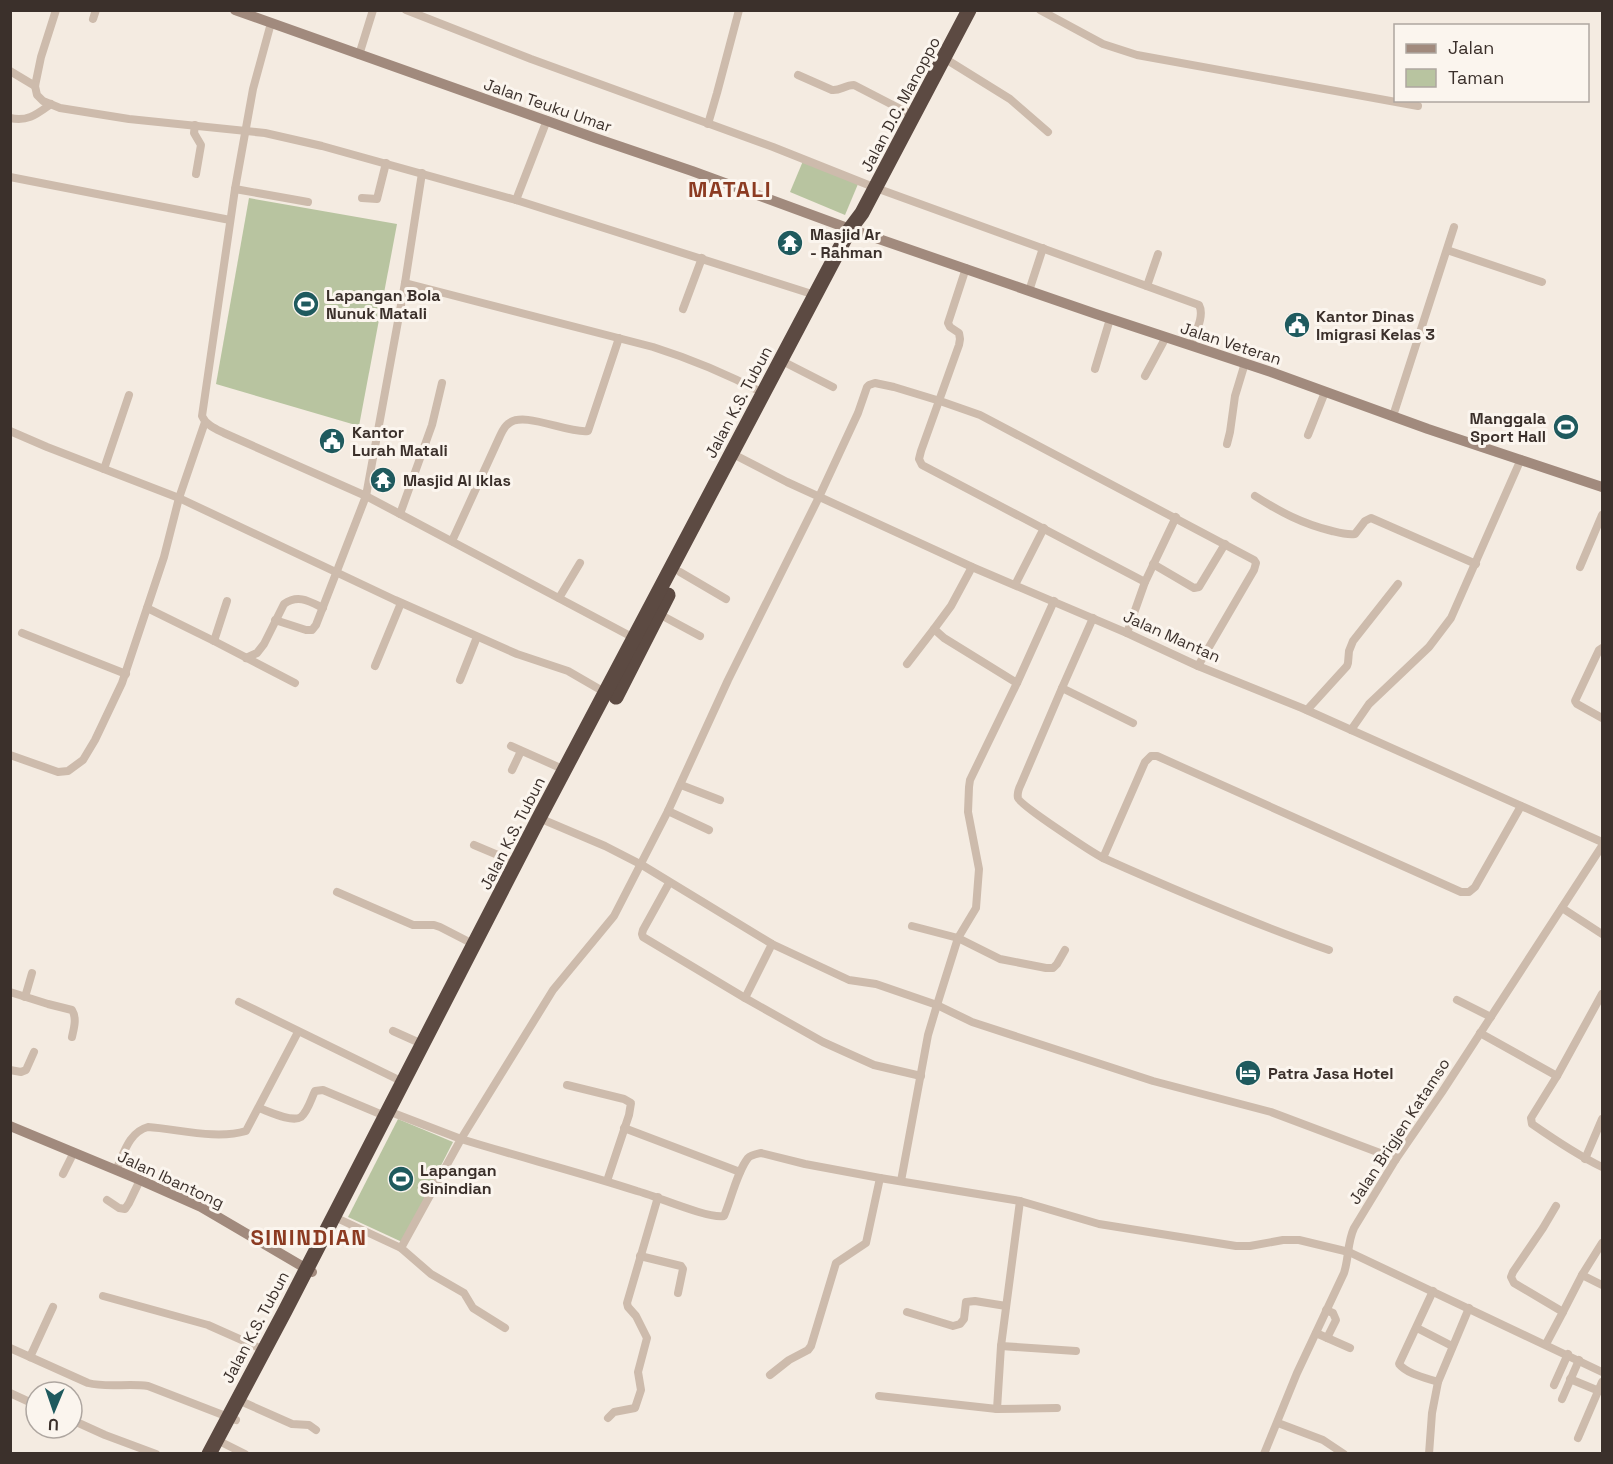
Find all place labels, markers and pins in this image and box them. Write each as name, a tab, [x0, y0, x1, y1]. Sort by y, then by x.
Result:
place label: Masjid Ar - Rahman	[810, 224, 883, 263]
temple icon: Masjid Ar - Rahman	[775, 228, 805, 258]
place label: Lapangan Bola Nunuk Matali	[326, 285, 441, 324]
sports icon: Lapangan Bola Nunuk Matali	[291, 289, 321, 319]
place label: Kantor Dinas Imigrasi Kelas 3	[1316, 306, 1435, 345]
public building icon: Kantor Dinas Imigrasi Kelas 3	[1282, 310, 1312, 340]
place label: Manggala Sport Hall	[1470, 408, 1546, 447]
sports icon: Manggala Sport Hall	[1551, 412, 1581, 442]
place label: Kantor Lurah Matali	[352, 422, 448, 461]
public building icon: Kantor Lurah Matali	[317, 426, 347, 456]
temple icon: Masjid Al Iklas	[368, 465, 398, 495]
place label: Masjid Al Iklas	[403, 470, 511, 491]
hotel icon: Patra Jasa Hotel	[1233, 1058, 1263, 1088]
place label: Patra Jasa Hotel	[1268, 1063, 1394, 1084]
place label: Lapangan Sinindian	[420, 1160, 497, 1199]
sports icon: Lapangan Sinindian	[386, 1164, 416, 1194]

